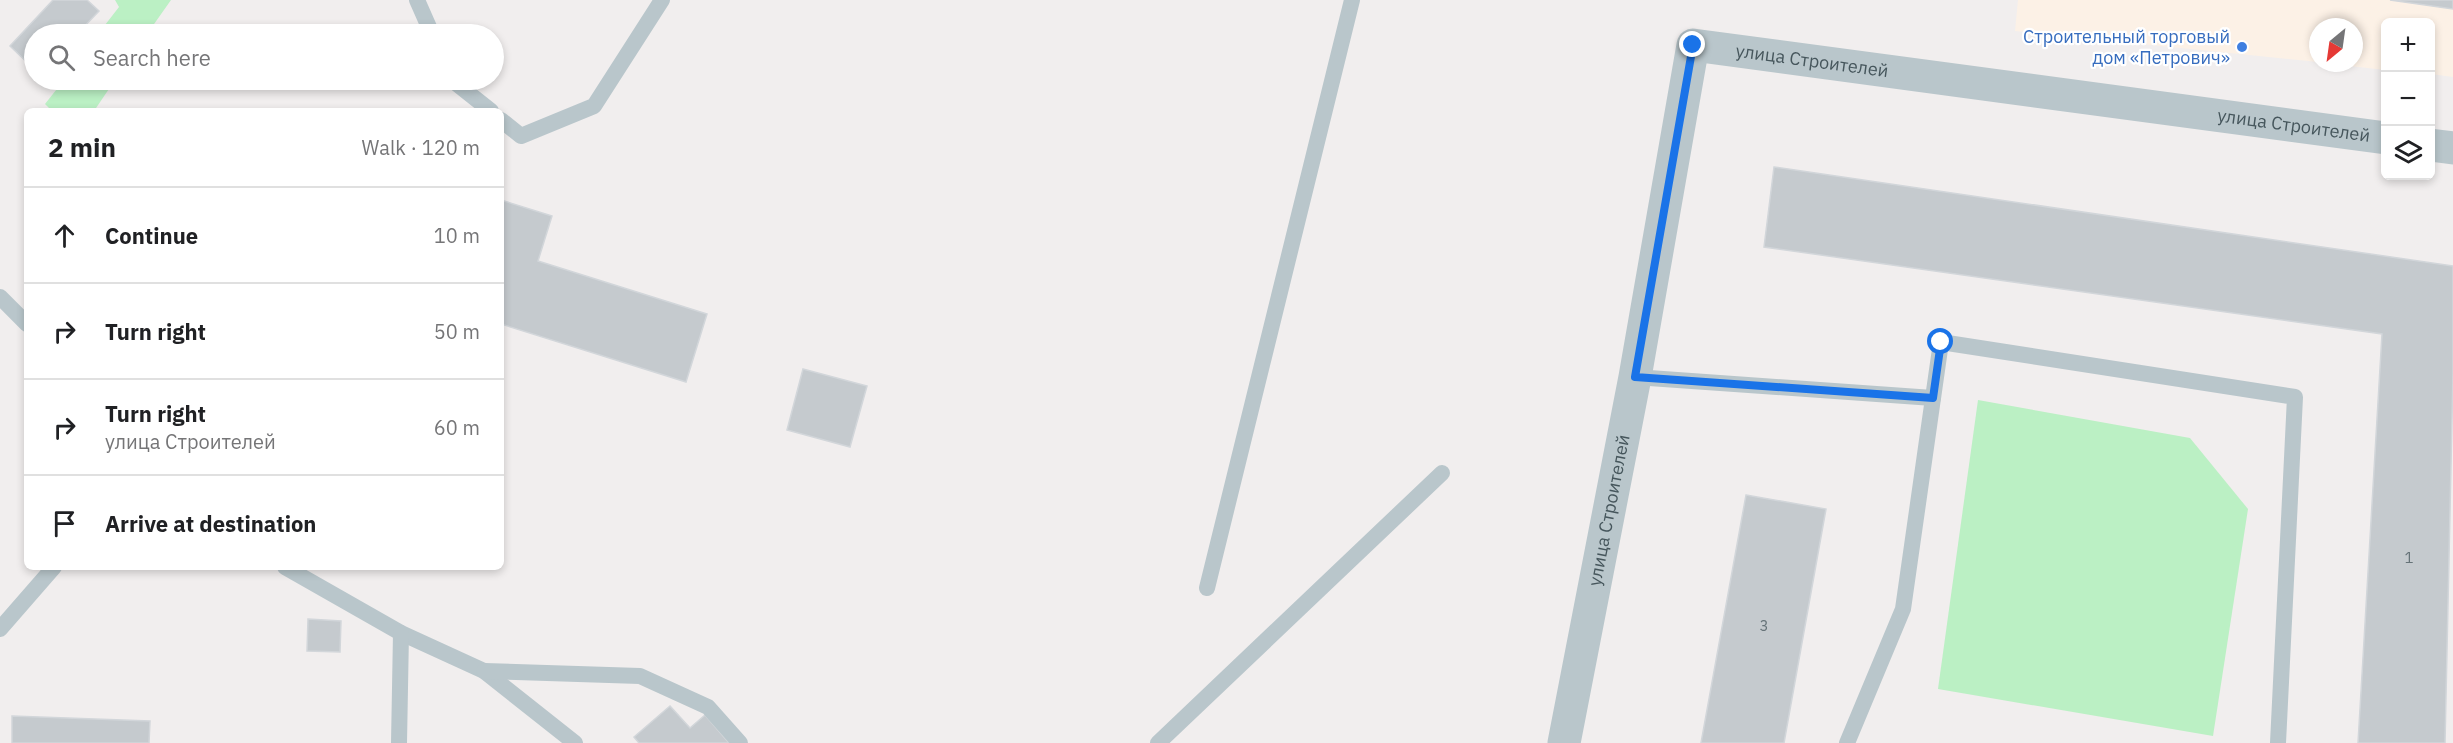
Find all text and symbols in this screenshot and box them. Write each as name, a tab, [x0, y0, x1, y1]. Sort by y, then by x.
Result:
north arrow	[2309, 18, 2363, 72]
map controls	[2381, 18, 2435, 180]
button: +	[2381, 18, 2435, 72]
search box	[24, 24, 504, 90]
place label: Строительный торговый дом «Петрович»	[2023, 25, 2230, 69]
route end	[1679, 31, 1705, 57]
street label: улица Строителей	[1734, 39, 1890, 82]
marker: Строительный торговый дом «Петрович»	[2235, 40, 2249, 54]
icon: search	[45, 41, 78, 74]
text: Search here	[93, 43, 211, 72]
button: −	[2381, 72, 2435, 126]
street label: улица Строителей	[2216, 104, 2372, 147]
button: layers	[2381, 126, 2435, 180]
text: 2 min	[48, 130, 116, 164]
text: Walk · 120 m	[362, 134, 480, 161]
icon: ahead	[48, 219, 81, 252]
text: Continue	[105, 221, 198, 250]
text: 10 m	[434, 222, 480, 249]
icon: right	[48, 315, 81, 348]
text: Turn right	[105, 317, 206, 346]
text: 50 m	[434, 318, 480, 345]
route start	[1927, 328, 1953, 354]
text: Turn right	[105, 399, 206, 428]
icon: right	[48, 411, 81, 444]
text: 60 m	[434, 414, 480, 441]
text: улица Строителей	[105, 428, 276, 455]
street label: улица Строителей	[1583, 433, 1635, 588]
icon: arrive	[48, 507, 81, 540]
text: Arrive at destination	[105, 509, 316, 538]
house number: 1	[2404, 548, 2414, 567]
house number: 3	[1759, 616, 1769, 635]

